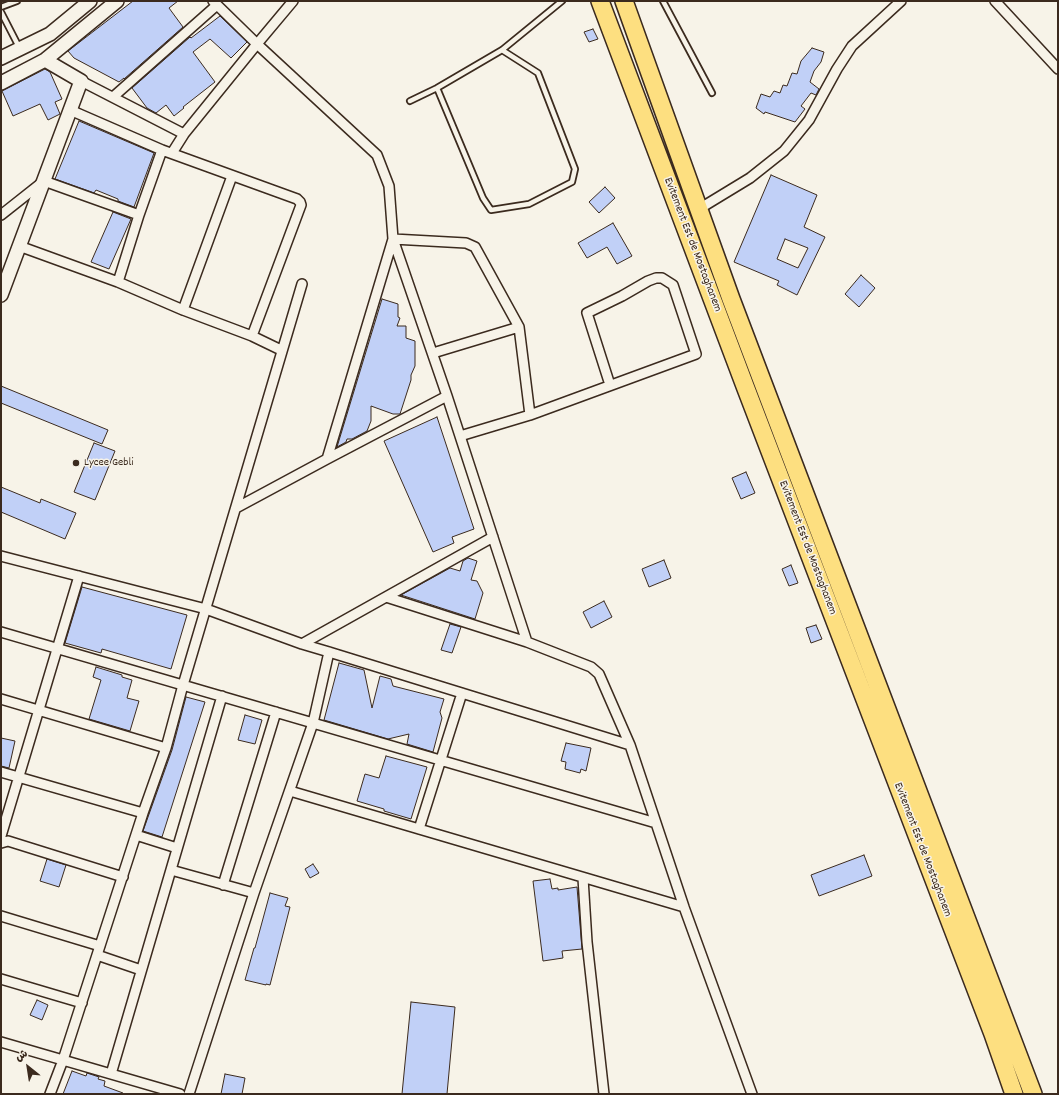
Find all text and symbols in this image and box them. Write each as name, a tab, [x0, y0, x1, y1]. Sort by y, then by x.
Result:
street label: Evitement Est de Mostaghanem	[660, 176, 724, 314]
place label: Lycee Gebli	[84, 456, 133, 470]
marker: Lycee Gebli	[71, 458, 81, 468]
street label: Evitement Est de Mostaghanem	[775, 479, 839, 617]
street label: Evitement Est de Mostaghanem	[890, 781, 954, 919]
north arrow	[8, 1047, 48, 1087]
text: ش	[13, 1047, 31, 1067]

